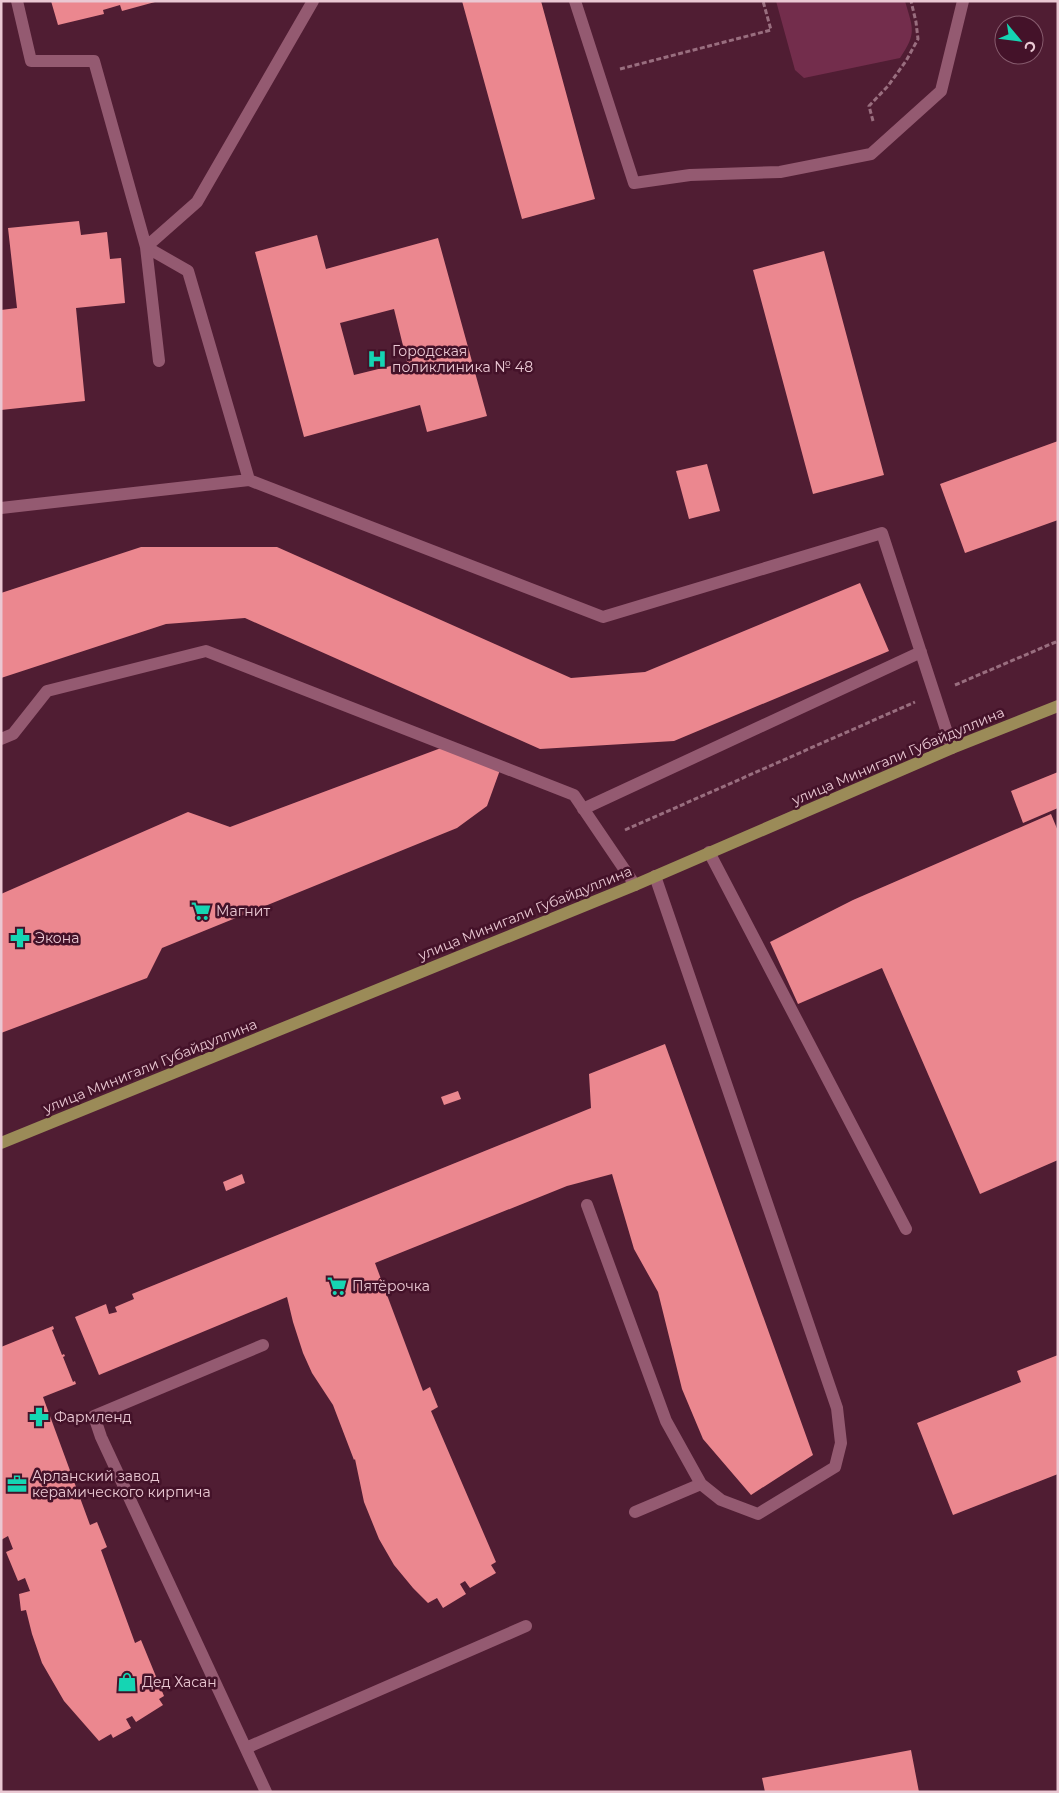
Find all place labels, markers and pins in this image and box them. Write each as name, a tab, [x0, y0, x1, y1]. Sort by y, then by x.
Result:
place label: Городская поликлиника № 48	[392, 342, 533, 376]
hospital icon: Городская поликлиника № 48	[366, 348, 388, 370]
supermarket icon: Магнит	[190, 900, 212, 922]
place label: Магнит	[216, 902, 270, 920]
pharmacy icon: Экона	[9, 927, 31, 949]
place label: Экона	[35, 929, 79, 947]
supermarket icon: Пятёрочка	[326, 1275, 348, 1297]
place label: Пятёрочка	[352, 1277, 430, 1295]
pharmacy icon: Фармленд	[28, 1406, 50, 1428]
place label: Фармленд	[54, 1408, 132, 1426]
place label: Арланский завод керамического кирпича	[32, 1467, 211, 1501]
office icon: Арланский завод керамического кирпича	[6, 1473, 28, 1495]
shop icon: Дед Хасан	[116, 1671, 138, 1693]
place label: Дед Хасан	[142, 1673, 217, 1691]

